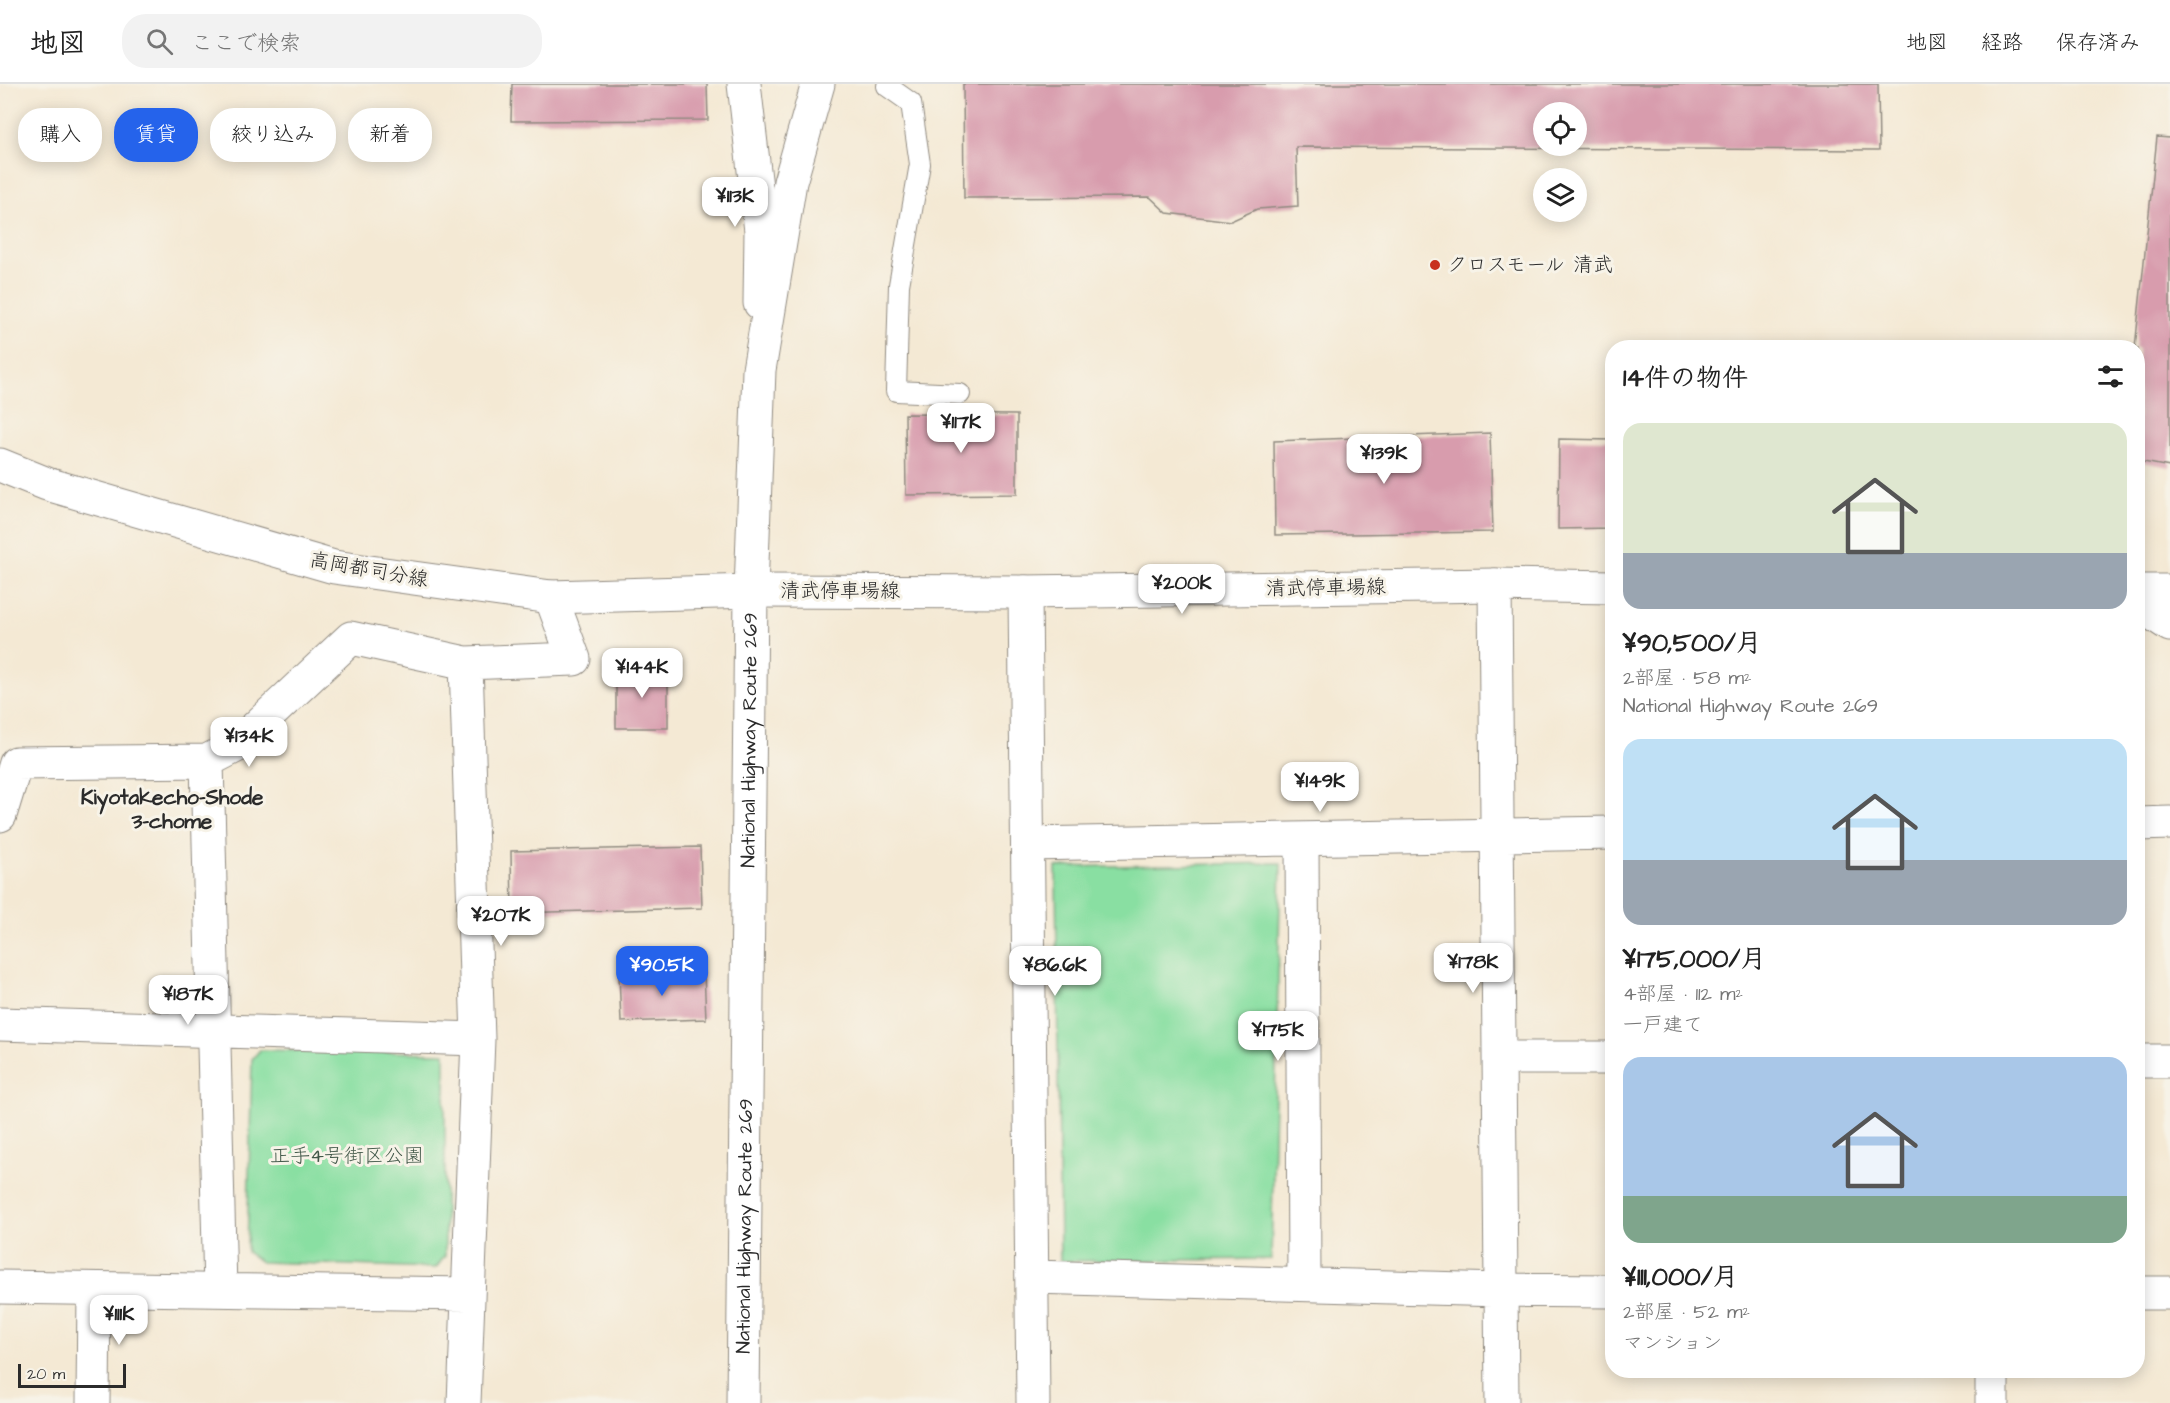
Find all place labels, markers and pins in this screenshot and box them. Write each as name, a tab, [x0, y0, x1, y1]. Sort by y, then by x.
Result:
pin: ¥113K	[693, 177, 777, 228]
place label: クロスモール 清武	[1447, 251, 1613, 279]
marker: クロスモール 清武	[1428, 258, 1442, 272]
pin: ¥117K	[919, 403, 1003, 454]
pin: ¥139K	[1342, 434, 1426, 485]
pin: ¥200K	[1140, 564, 1224, 615]
pin: ¥144K	[600, 648, 684, 699]
pin: ¥134K	[207, 717, 291, 768]
pin: ¥149K	[1278, 762, 1362, 813]
pin: ¥207K	[459, 896, 543, 947]
pin: ¥178K	[1431, 943, 1515, 994]
pin: ¥90.5K	[613, 946, 711, 997]
pin: ¥86.6K	[1006, 946, 1104, 997]
pin: ¥187K	[146, 975, 230, 1026]
pin: ¥175K	[1236, 1011, 1320, 1062]
pin: ¥111K	[77, 1295, 161, 1346]

